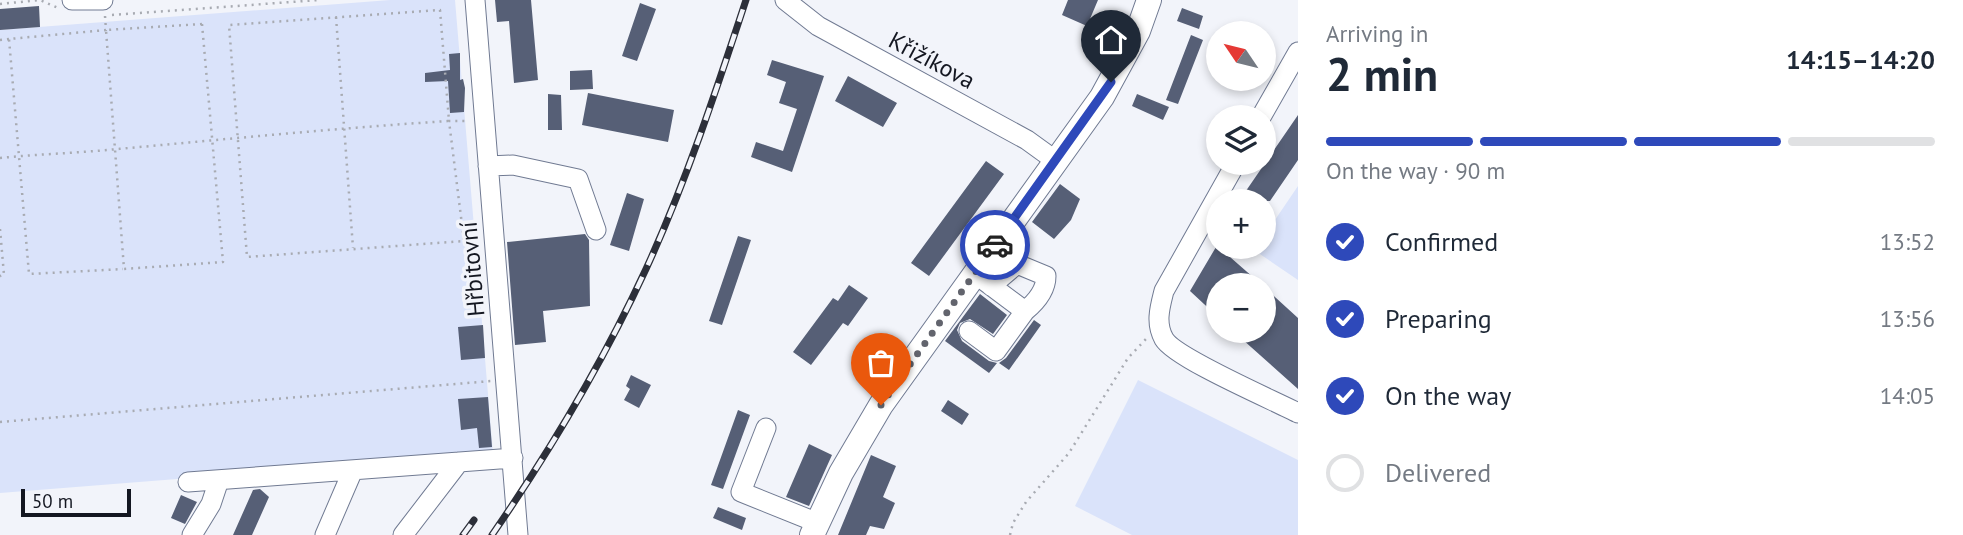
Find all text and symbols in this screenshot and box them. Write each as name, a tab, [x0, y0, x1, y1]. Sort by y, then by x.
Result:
pin	[1081, 10, 1141, 82]
text: Arriving in	[1326, 19, 1428, 48]
icon: home	[1092, 21, 1130, 59]
north arrow	[1206, 21, 1276, 91]
map controls	[1206, 21, 1276, 343]
street label: Křižíkova	[883, 24, 981, 96]
text: 14:15–14:20	[1786, 43, 1935, 76]
text: 2 min	[1326, 44, 1438, 104]
button: layers	[1206, 105, 1276, 175]
text: On the way · 90 m	[1326, 156, 1505, 185]
button: +	[1206, 189, 1276, 259]
courier	[960, 210, 1030, 280]
street label: Hřbitovní	[452, 220, 492, 318]
icon: check	[1326, 223, 1364, 261]
text: Confirmed	[1385, 225, 1498, 258]
icon: car	[976, 226, 1014, 264]
text: 13:52	[1880, 227, 1935, 256]
button: −	[1206, 273, 1276, 343]
icon: check	[1326, 300, 1364, 338]
text: Preparing	[1385, 302, 1492, 335]
text: 13:56	[1880, 304, 1935, 333]
pin	[851, 333, 911, 405]
icon: bag	[862, 344, 900, 382]
icon: check	[1326, 377, 1364, 415]
text: On the way	[1385, 379, 1511, 412]
text: 14:05	[1880, 381, 1935, 410]
text: Delivered	[1385, 456, 1491, 489]
scale bar	[21, 486, 131, 518]
text: 50 m	[32, 489, 73, 513]

